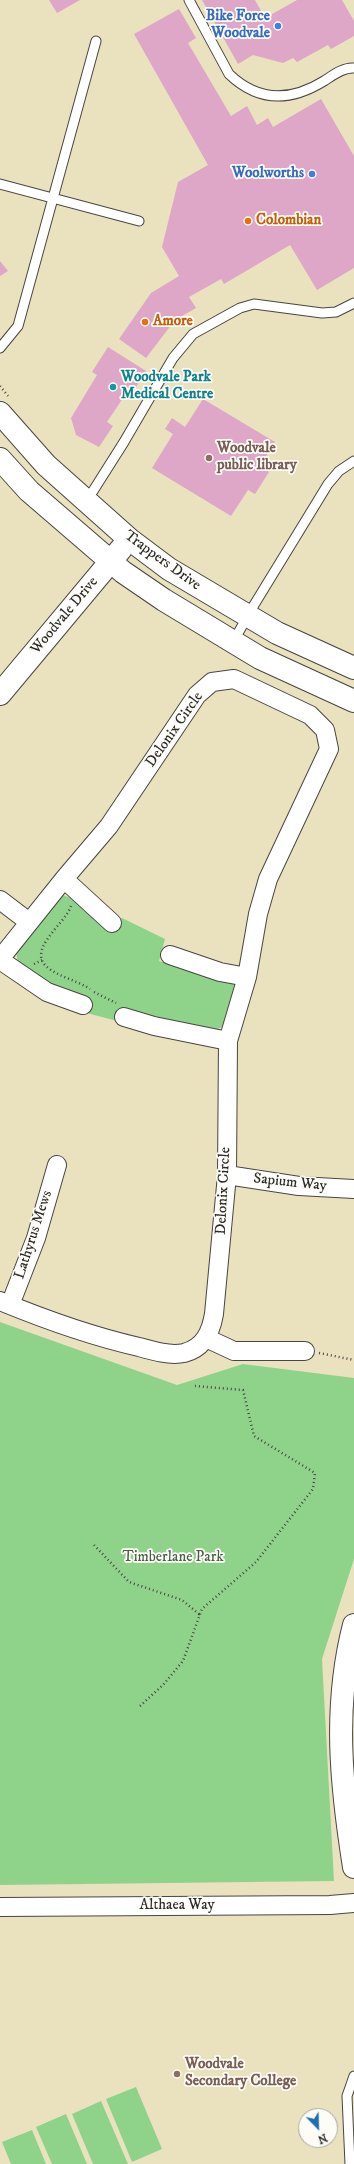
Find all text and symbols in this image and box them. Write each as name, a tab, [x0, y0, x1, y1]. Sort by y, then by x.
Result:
place label: Bike Force Woodvale	[206, 8, 270, 43]
marker: Bike Force Woodvale	[273, 21, 283, 31]
place label: Woolworths	[232, 165, 304, 183]
marker: Woolworths	[307, 169, 317, 179]
place label: Colombian	[256, 212, 321, 230]
marker: Colombian	[243, 216, 253, 226]
place label: Amore	[153, 313, 193, 331]
marker: Amore	[140, 317, 150, 327]
place label: Woodvale Park Medical Centre	[121, 369, 213, 404]
marker: Woodvale Park Medical Centre	[108, 382, 118, 392]
place label: Woodvale public library	[217, 440, 297, 475]
marker: Woodvale public library	[204, 453, 214, 463]
street label: Trappers Drive	[120, 527, 204, 595]
street label: Woodvale Drive	[27, 574, 103, 658]
street label: Delonix Circle	[142, 689, 208, 771]
street label: Delonix Circle	[213, 1147, 235, 1235]
street label: Sapium Way	[252, 1170, 328, 1196]
street label: Lathyrus Mews	[11, 1188, 57, 1282]
park label: Timberlane Park	[122, 1549, 224, 1567]
street label: Althaea Way	[139, 1897, 215, 1915]
place label: Woodvale Secondary College	[185, 2056, 296, 2091]
marker: Woodvale Secondary College	[172, 2069, 182, 2079]
north arrow	[298, 2108, 338, 2148]
text: N	[315, 2130, 329, 2146]

